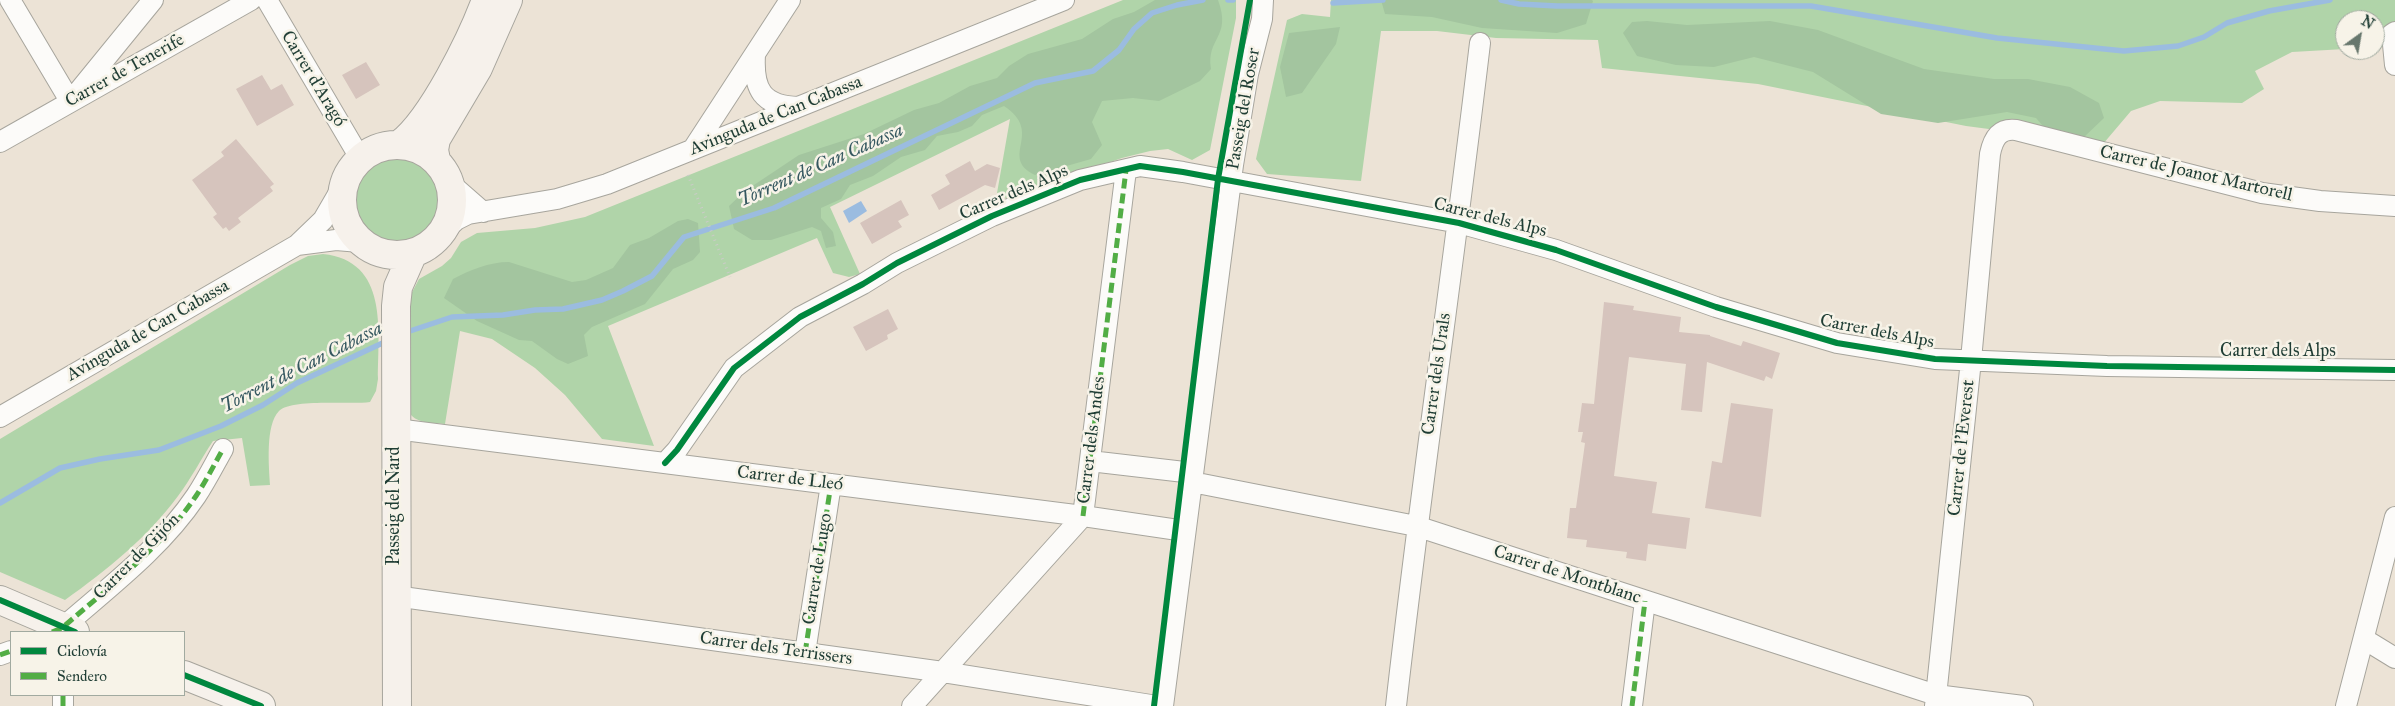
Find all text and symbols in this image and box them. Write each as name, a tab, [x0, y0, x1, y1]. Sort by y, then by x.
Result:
north arrow	[2335, 10, 2385, 60]
text: N	[2358, 12, 2377, 33]
street label: Carrer d'Aragó	[276, 27, 350, 131]
street label: Carrer de Tenerife	[62, 29, 188, 113]
street label: Passeig del Roser	[1223, 46, 1265, 172]
street label: Avinguda de Can Cabassa	[687, 71, 865, 161]
water label: Torrent de Can Cabassa	[735, 119, 907, 213]
street label: Carrer de Joanot Martorell	[2098, 141, 2294, 207]
street label: Carrer dels Alps	[956, 160, 1072, 226]
street label: Carrer dels Alps	[1431, 194, 1549, 242]
street label: Avinguda de Can Cabassa	[63, 276, 233, 386]
street label: Carrer dels Alps	[1818, 310, 1936, 354]
street label: Carrer dels Urals	[1418, 312, 1456, 436]
water label: Torrent de Can Cabassa	[217, 317, 387, 419]
street label: Carrer dels Alps	[2220, 341, 2336, 363]
street label: Carrer dels Andes	[1073, 375, 1111, 505]
street label: Carrer de l'Everest	[1944, 379, 1980, 517]
street label: Passeig del Nard	[384, 447, 406, 565]
street label: Carrer de Lleó	[736, 462, 844, 496]
street label: Carrer de Gijón	[89, 509, 185, 605]
street label: Carrer de Lugo	[799, 512, 837, 626]
street label: Carrer de Montblanc	[1491, 541, 1643, 609]
street label: Carrer dels Terrissers	[698, 628, 854, 670]
legend	[10, 631, 185, 696]
text: Ciclovía	[57, 642, 107, 660]
text: Sendero	[57, 667, 107, 685]

